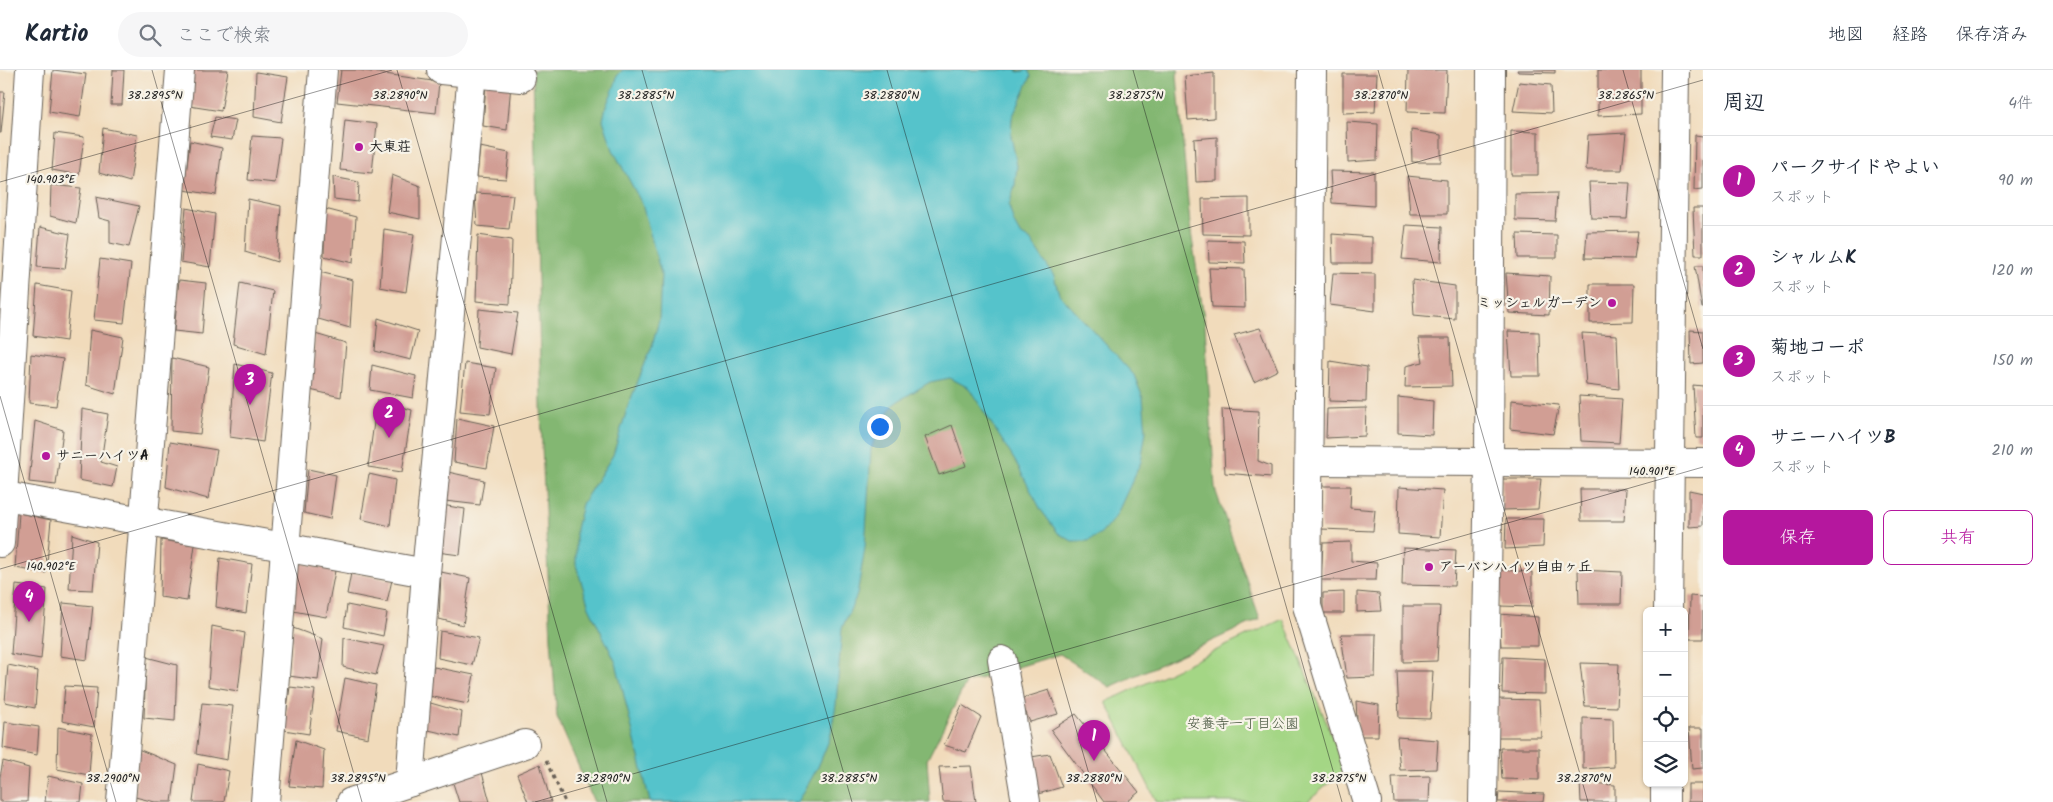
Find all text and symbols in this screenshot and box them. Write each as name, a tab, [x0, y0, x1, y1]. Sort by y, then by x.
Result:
search box	[118, 12, 468, 57]
text: Kartio	[25, 15, 88, 54]
icon: search	[136, 21, 164, 49]
text: ここで検索	[176, 21, 271, 51]
text: 地図	[1828, 21, 1864, 50]
text: 経路	[1892, 21, 1928, 50]
text: 保存済み	[1956, 21, 2028, 50]
text: 38.2895°N	[127, 86, 183, 105]
text: 38.2890°N	[372, 86, 428, 105]
text: 38.2885°N	[618, 86, 674, 105]
text: 38.2880°N	[863, 86, 919, 105]
text: 38.2875°N	[1108, 86, 1164, 105]
text: 38.2870°N	[1354, 86, 1408, 105]
text: 38.2865°N	[1598, 86, 1654, 105]
text: 周辺	[1723, 87, 1765, 120]
text: 4件	[2008, 91, 2033, 116]
place label: 大東荘	[369, 136, 411, 158]
marker: 大東荘	[353, 141, 365, 153]
text: パークサイドやよい	[1770, 153, 1940, 183]
text: 1	[1737, 168, 1741, 193]
text: 90 m	[1998, 168, 2033, 193]
text: 140.903°E	[26, 170, 76, 189]
text: スポット	[1770, 185, 1834, 210]
text: シャルムK	[1770, 243, 1857, 273]
text: 2	[1734, 258, 1744, 283]
text: 120 m	[1992, 258, 2033, 283]
text: スポット	[1770, 275, 1834, 300]
place label: ミッシェルガーデン	[1477, 292, 1602, 314]
marker: ミッシェルガーデン	[1606, 297, 1618, 309]
text: 菊地コーポ	[1770, 333, 1865, 363]
text: 3	[1735, 348, 1743, 373]
text: 150 m	[1992, 348, 2033, 373]
pin: 3	[234, 364, 266, 405]
text: スポット	[1770, 365, 1834, 390]
pin: 2	[373, 397, 405, 438]
your location	[867, 414, 893, 440]
text: サニーハイツB	[1770, 423, 1896, 453]
text: 4	[1735, 438, 1743, 463]
text: 210 m	[1992, 438, 2033, 463]
place label: サニーハイツA	[56, 445, 149, 467]
marker: サニーハイツA	[40, 450, 52, 462]
text: スポット	[1770, 455, 1834, 480]
text: 140.901°E	[1629, 462, 1676, 481]
button: 保存	[1723, 510, 1873, 565]
button: 共有	[1883, 510, 2033, 565]
place label: アーバンハイツ自由ヶ丘	[1439, 556, 1592, 578]
text: 140.902°E	[26, 557, 77, 576]
marker: アーバンハイツ自由ヶ丘	[1423, 561, 1435, 573]
pin: 4	[13, 581, 45, 622]
map controls	[1643, 607, 1688, 787]
button: +	[1643, 607, 1688, 652]
button: −	[1643, 652, 1688, 697]
button: locate	[1643, 697, 1688, 742]
park label: 安養寺一丁目公園	[1187, 713, 1299, 735]
pin: 1	[1078, 720, 1110, 761]
button: layers	[1643, 742, 1688, 787]
text: 38.2900°N	[86, 769, 140, 788]
text: 38.2895°N	[330, 769, 386, 788]
text: 38.2890°N	[575, 769, 631, 788]
text: 38.2885°N	[821, 769, 877, 788]
text: 38.2880°N	[1066, 769, 1122, 788]
text: 38.2875°N	[1311, 769, 1367, 788]
text: 38.2870°N	[1557, 769, 1611, 788]

